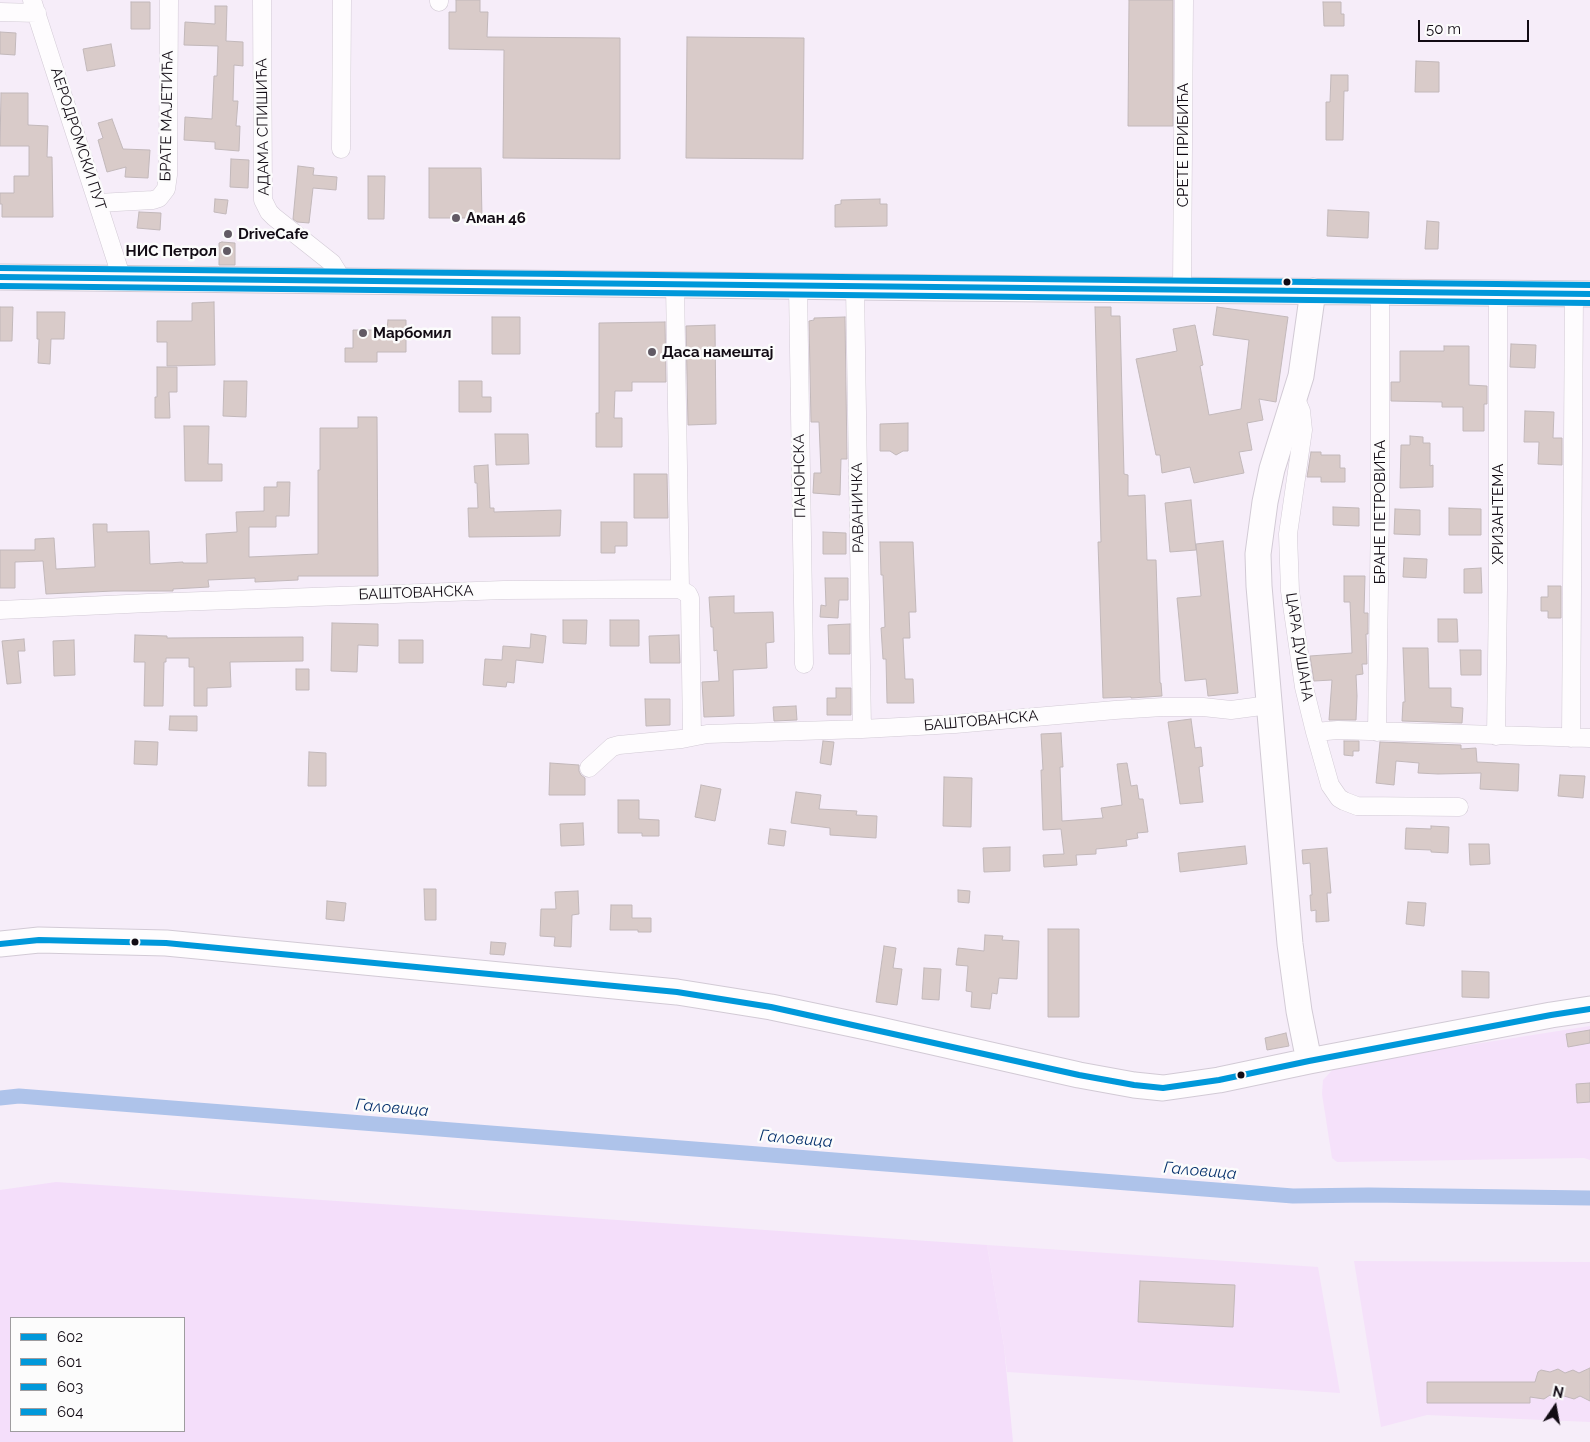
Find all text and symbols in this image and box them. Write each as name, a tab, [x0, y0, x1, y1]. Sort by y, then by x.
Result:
scale bar	[1420, 10, 1531, 42]
text: 50 m	[1426, 20, 1461, 38]
street label: БРАТЕ МАЈЕТИЋА	[157, 50, 177, 182]
street label: АДАМА СПИШИЋА	[253, 58, 273, 196]
street label: АЕРОДРОМСКИ ПУТ	[46, 65, 110, 213]
street label: СРЕТЕ ПРИБИЋА	[1174, 83, 1192, 207]
place label: Аман 46	[466, 209, 526, 227]
marker: Аман 46	[450, 212, 462, 224]
place label: DriveCafe	[238, 225, 309, 243]
marker: DriveCafe	[222, 228, 234, 240]
place label: НИС Петрол	[126, 242, 217, 260]
marker: НИС Петрол	[221, 245, 233, 257]
unlabelled marker	[1282, 277, 1292, 287]
place label: Марбомил	[373, 324, 451, 342]
marker: Марбомил	[357, 327, 369, 339]
place label: Даса намештај	[662, 343, 774, 361]
marker: Даса намештај	[646, 346, 658, 358]
street label: ПАНОНСКА	[790, 434, 810, 518]
street label: БРАНЕ ПЕТРОВИЋА	[1371, 440, 1389, 584]
street label: РАВАНИЧКА	[848, 463, 868, 553]
street label: ХРИЗАНТЕМА	[1489, 464, 1507, 564]
street label: БАШТОВАНСКА	[358, 582, 474, 604]
street label: ЦАРА ДУШАНА	[1282, 591, 1316, 703]
street label: БАШТОВАНСКА	[923, 707, 1039, 735]
unlabelled marker	[130, 937, 140, 947]
unlabelled marker	[1236, 1070, 1246, 1080]
water label: Галовица	[355, 1095, 429, 1121]
water label: Галовица	[759, 1126, 833, 1152]
water label: Галовица	[1163, 1158, 1237, 1184]
legend	[10, 1317, 185, 1432]
text: 602	[57, 1328, 83, 1346]
text: 601	[57, 1353, 82, 1371]
text: 603	[57, 1378, 83, 1396]
north arrow	[1530, 1382, 1580, 1432]
text: N	[1551, 1383, 1565, 1401]
text: 604	[57, 1403, 83, 1421]

